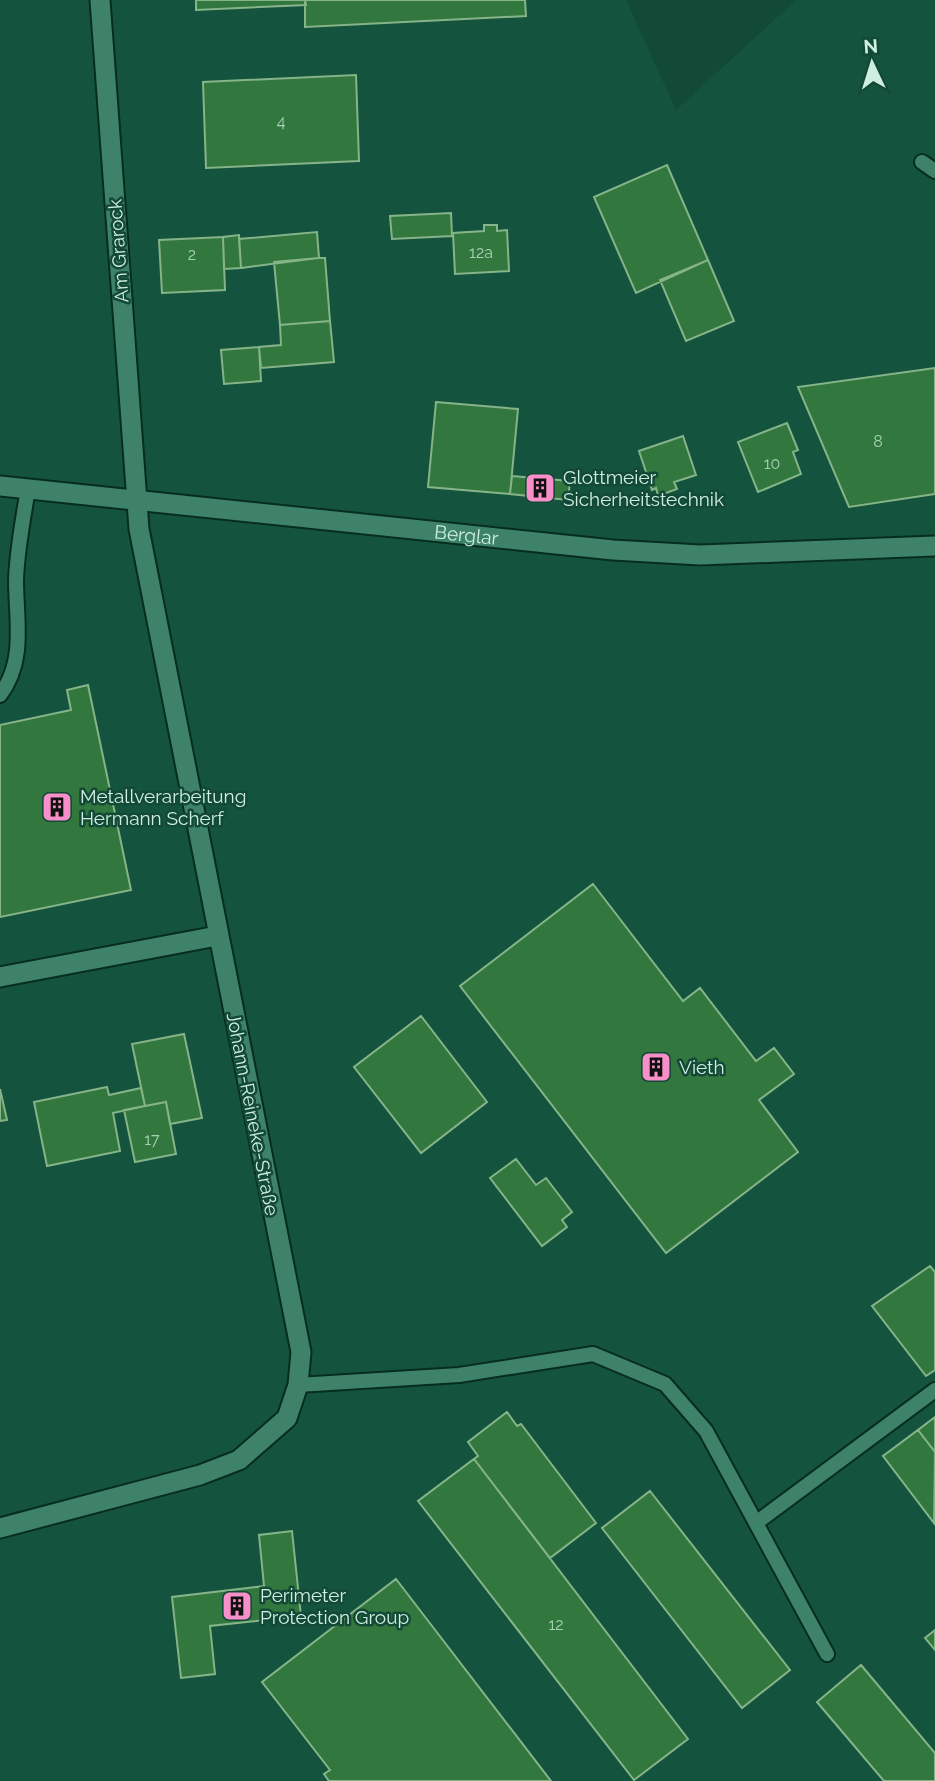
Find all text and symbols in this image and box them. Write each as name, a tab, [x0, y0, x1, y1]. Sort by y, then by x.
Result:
north arrow	[837, 28, 907, 98]
text: N	[863, 35, 879, 58]
house number: 4	[277, 112, 286, 131]
street label: Am Grarock	[103, 198, 133, 304]
house number: 12a	[469, 243, 493, 262]
house number: 2	[188, 245, 196, 264]
house number: 8	[873, 432, 883, 451]
house number: 10	[764, 454, 780, 473]
place label: Glottmeier Sicherheitstechnik	[563, 466, 724, 510]
building icon: Glottmeier Sicherheitstechnik	[523, 471, 557, 505]
street label: Berglar	[433, 520, 500, 549]
place label: Metallverarbeitung Hermann Scherf	[80, 785, 246, 829]
building icon: Metallverarbeitung Hermann Scherf	[40, 790, 74, 824]
street label: Johann-Reineke-Straße	[222, 1011, 284, 1217]
building icon: Vieth	[639, 1050, 673, 1084]
place label: Vieth	[679, 1056, 725, 1078]
house number: 17	[144, 1130, 160, 1149]
place label: Perimeter Protection Group	[260, 1584, 409, 1628]
building icon: Perimeter Protection Group	[220, 1589, 254, 1623]
house number: 12	[548, 1615, 564, 1634]

